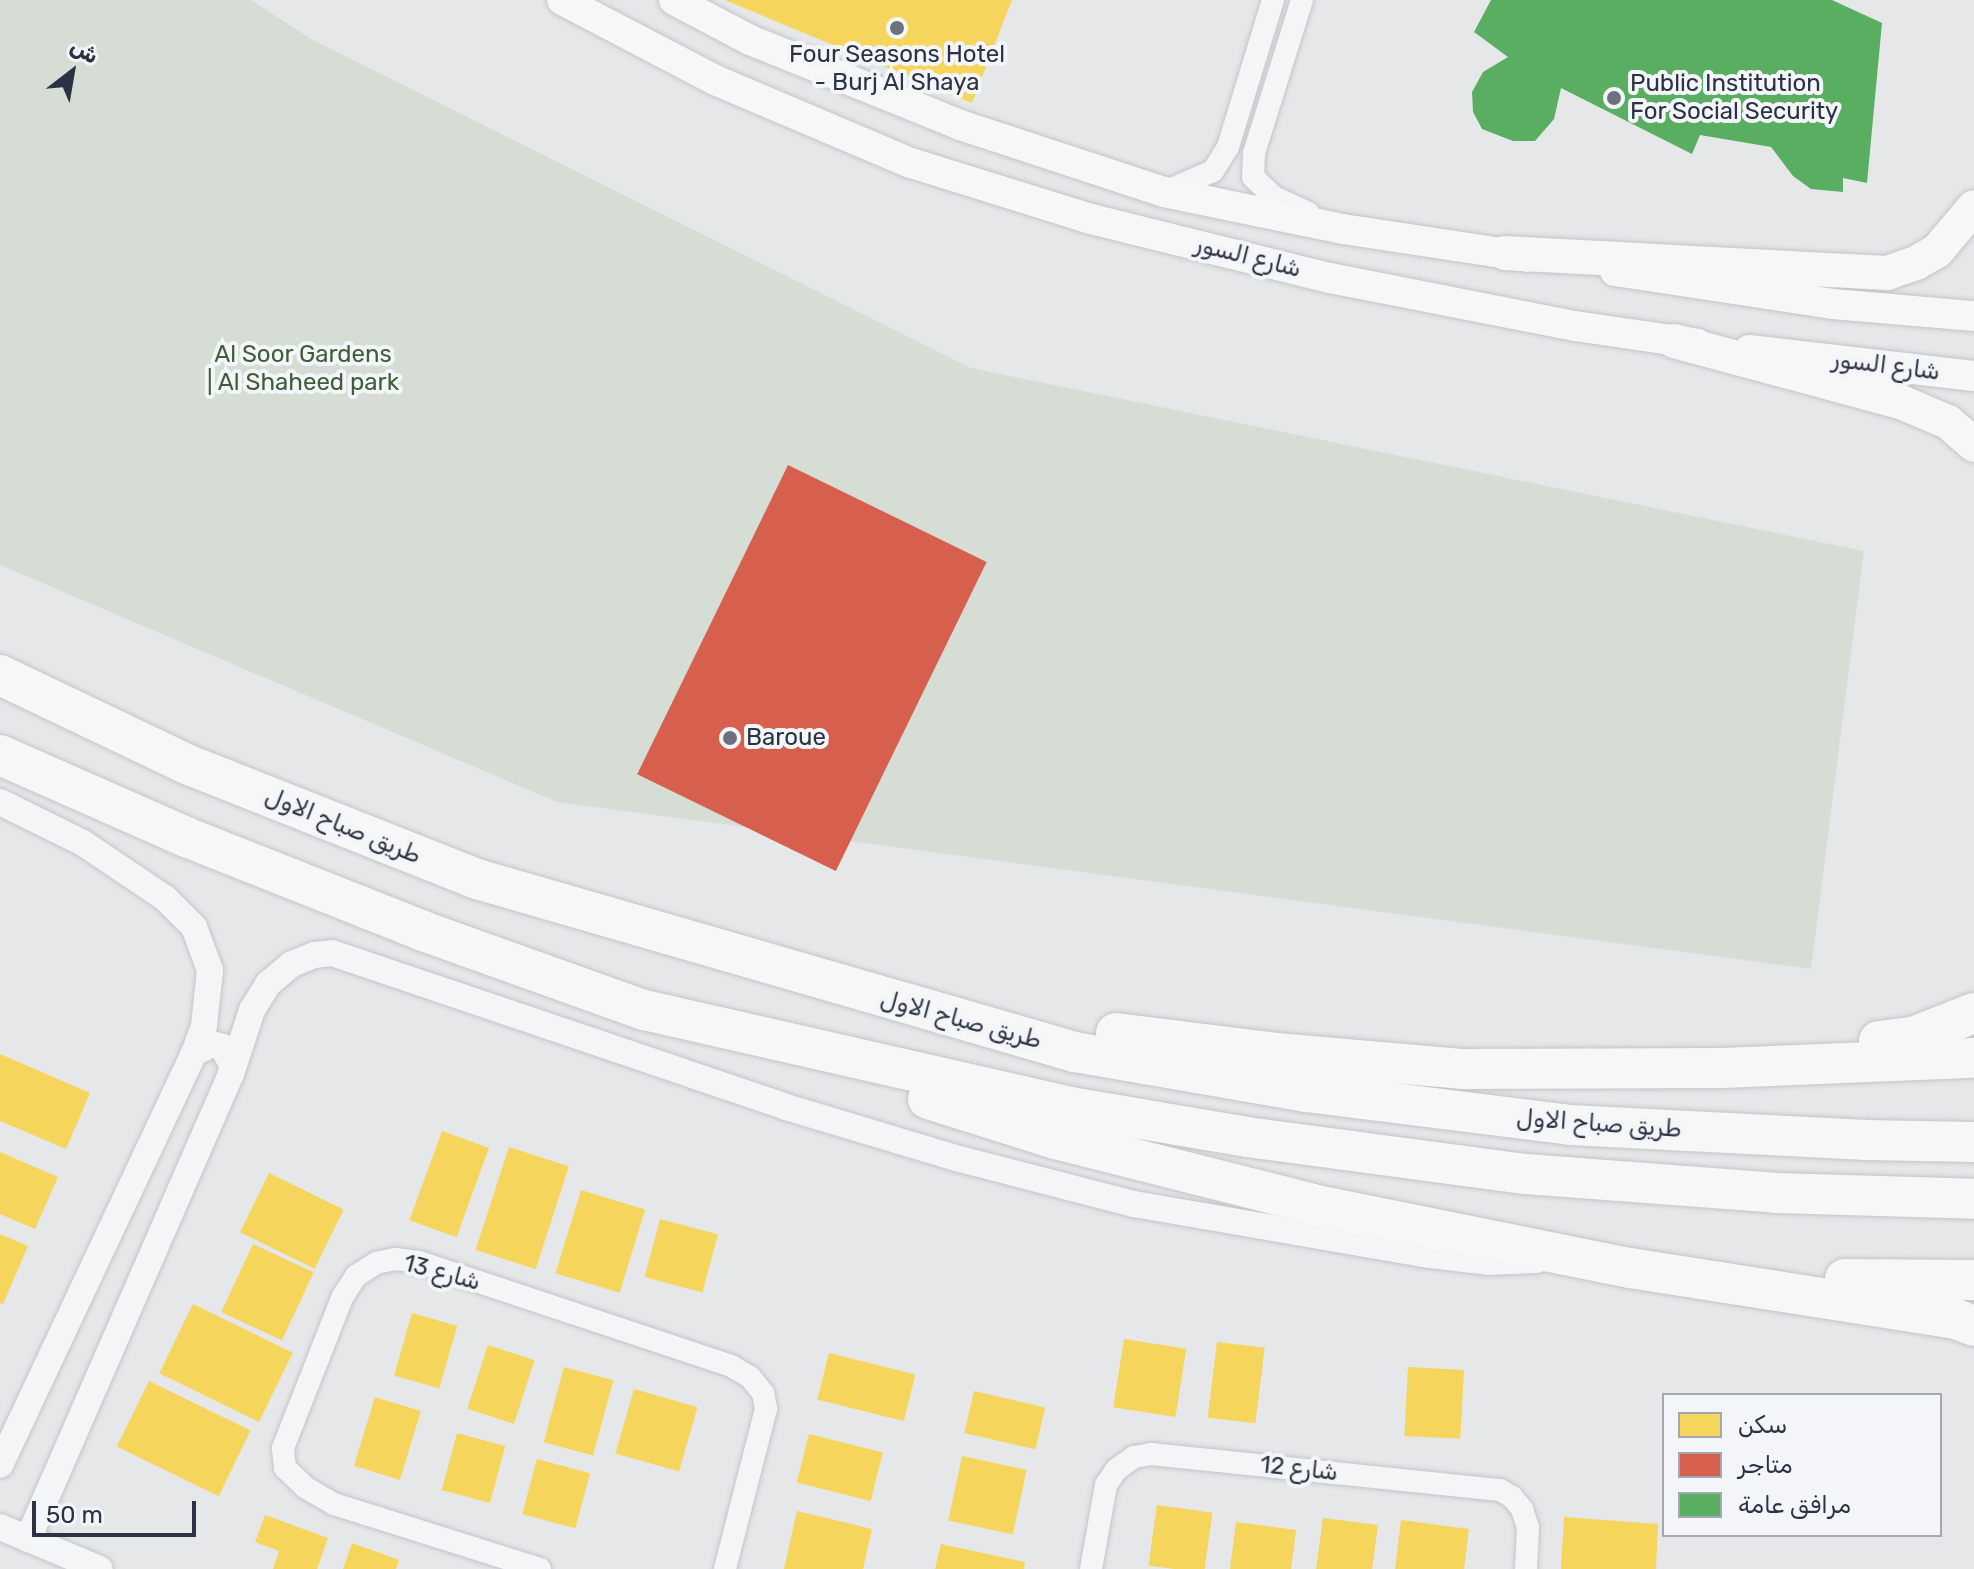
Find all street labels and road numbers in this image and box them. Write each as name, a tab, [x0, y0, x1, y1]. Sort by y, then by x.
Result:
street label: شارع السور	[1192, 230, 1304, 284]
street label: شارع السور	[1830, 345, 1942, 387]
street label: طريق صباح الاول	[261, 782, 425, 870]
street label: طريق صباح الاول	[877, 985, 1045, 1055]
street label: طريق صباح الاول	[1515, 1104, 1683, 1144]
street label: شارع 13	[400, 1249, 484, 1297]
street label: شارع 12	[1259, 1451, 1339, 1487]

